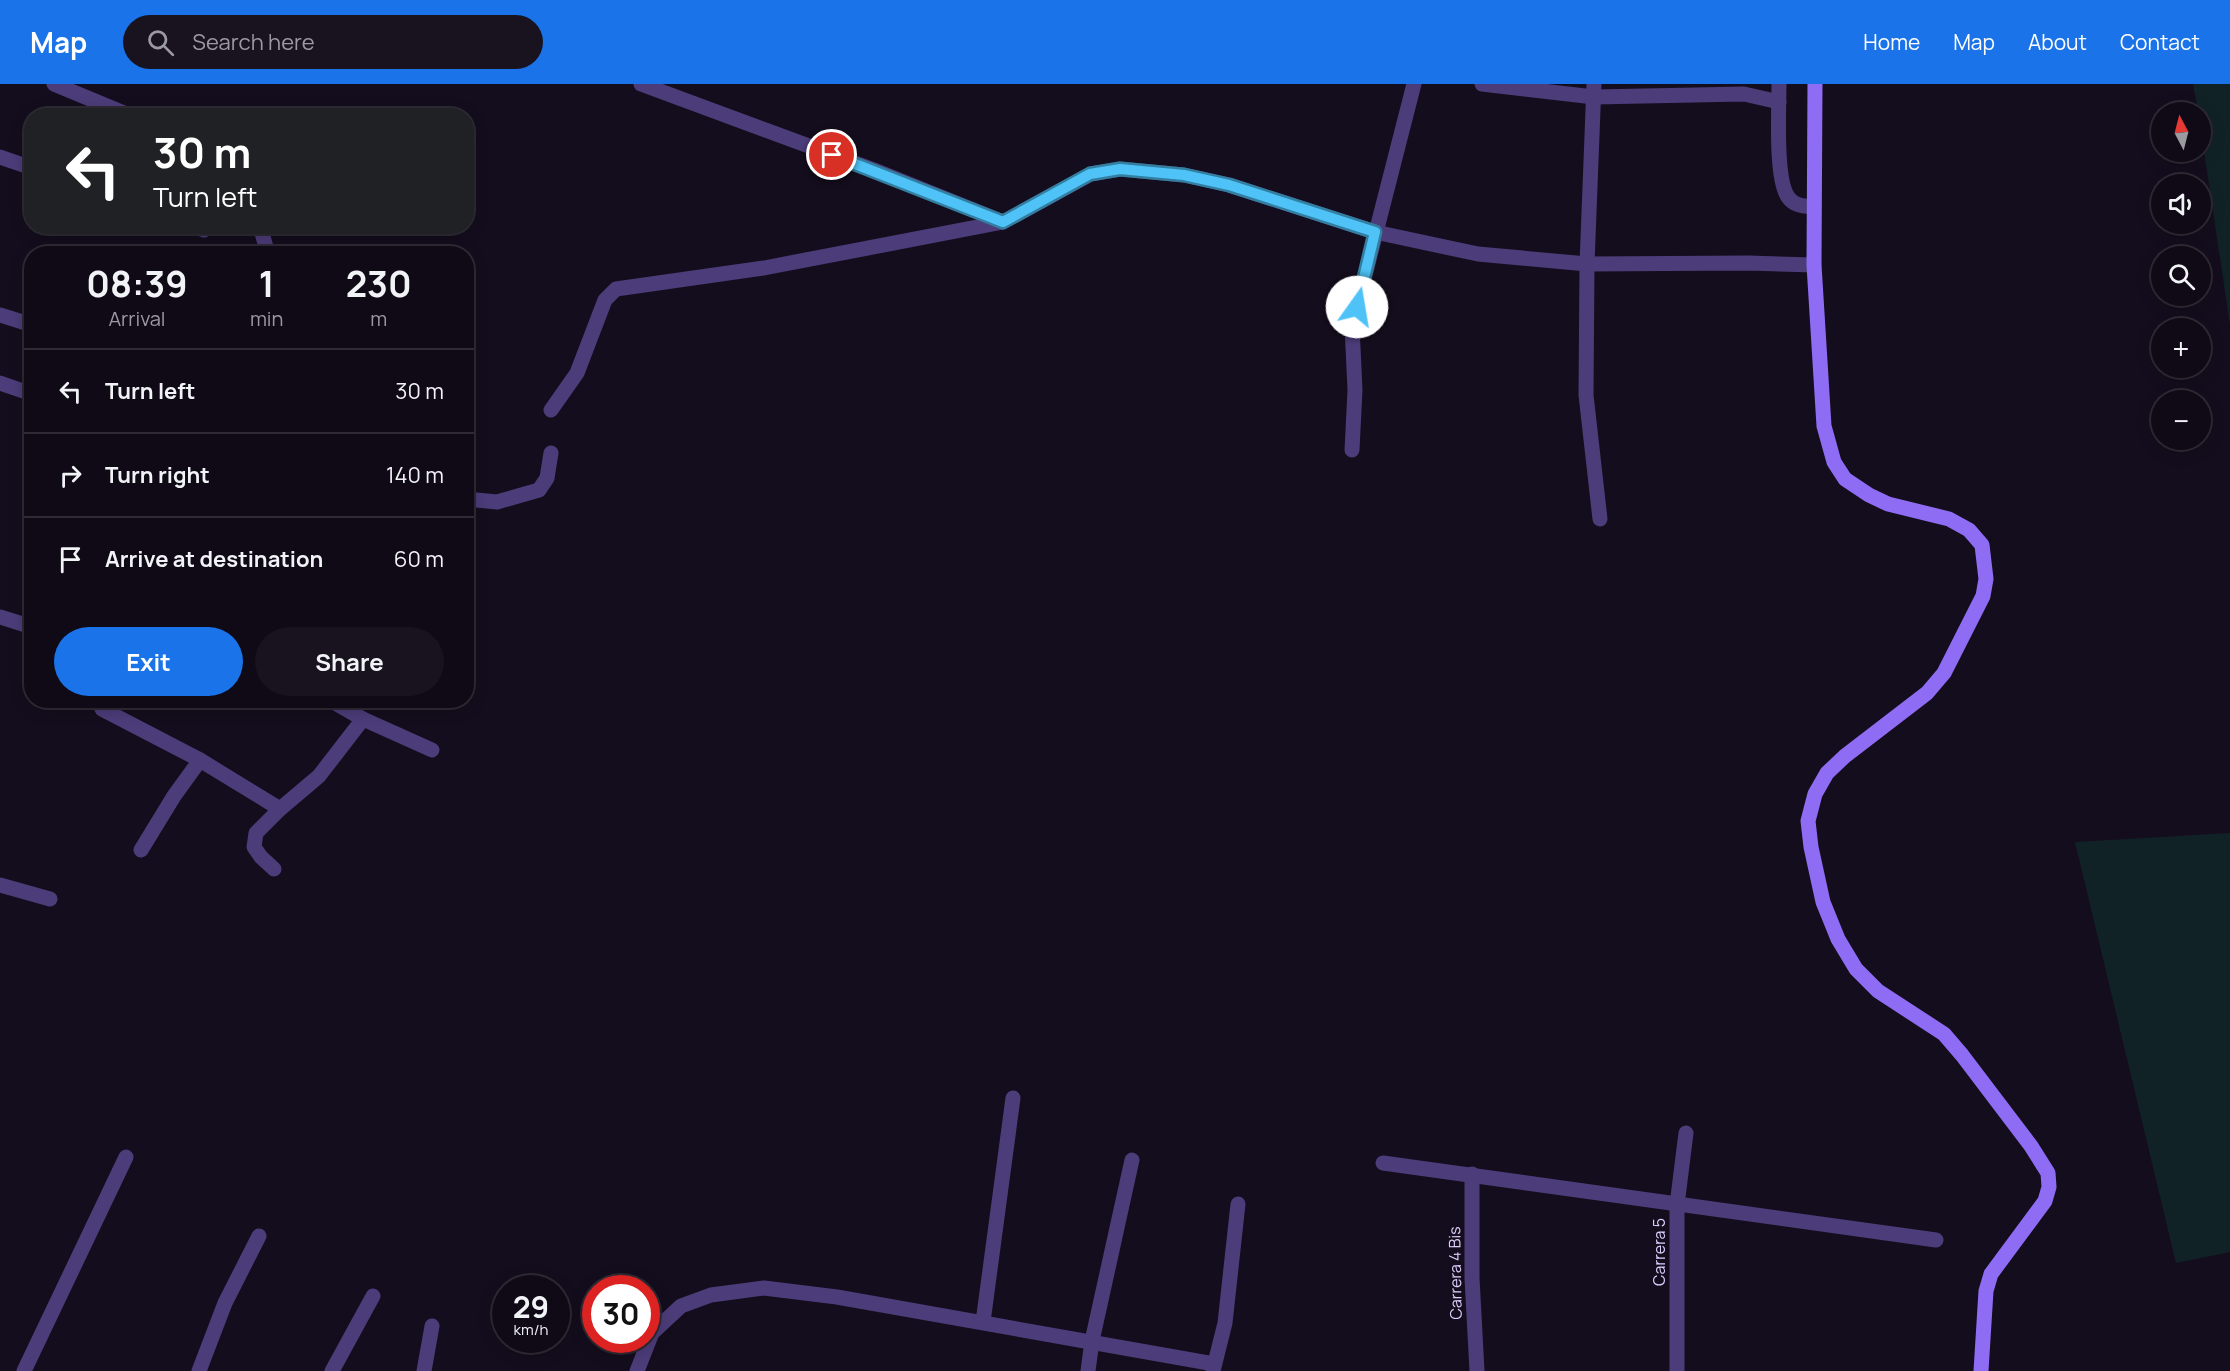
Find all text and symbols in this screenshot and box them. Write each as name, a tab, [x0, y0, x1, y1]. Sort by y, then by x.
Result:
search box	[123, 15, 543, 69]
text: Map	[30, 23, 87, 61]
icon: search	[144, 26, 177, 59]
text: Search here	[192, 27, 315, 57]
text: Home	[1863, 28, 1920, 56]
text: Map	[1953, 28, 1995, 56]
text: About	[2028, 28, 2087, 56]
text: Contact	[2120, 28, 2200, 56]
north arrow	[2151, 102, 2211, 162]
map controls	[2151, 102, 2211, 450]
text: 30 m	[153, 123, 251, 181]
pin	[806, 129, 857, 180]
icon: left	[54, 132, 132, 210]
icon: arrive	[815, 138, 848, 171]
button: sound	[2151, 174, 2211, 234]
text: Turn left	[153, 178, 257, 215]
button: search	[2151, 246, 2211, 306]
text: 08:39	[86, 259, 188, 308]
text: 1	[259, 259, 275, 308]
text: 230	[346, 259, 412, 308]
position arrow	[1325, 275, 1389, 339]
text: Arrival	[108, 305, 166, 332]
text: min	[250, 305, 283, 332]
text: m	[370, 305, 387, 332]
button: +	[2151, 318, 2211, 378]
icon: left	[54, 375, 87, 408]
text: Turn left	[105, 376, 195, 406]
text: 30 m	[395, 376, 444, 406]
button: −	[2151, 390, 2211, 450]
icon: right	[54, 459, 87, 492]
text: Turn right	[105, 460, 210, 490]
text: 140 m	[386, 460, 444, 490]
icon: arrive	[54, 543, 87, 576]
text: Arrive at destination	[105, 544, 323, 574]
text: 60 m	[394, 544, 444, 574]
button: Exit	[54, 627, 243, 696]
button: Share	[255, 627, 444, 696]
street label: Carrera 5	[1648, 1218, 1670, 1286]
street label: Carrera 4 Bis	[1443, 1226, 1467, 1320]
speed limit sign: 30	[582, 1275, 660, 1353]
text: 29	[513, 1286, 549, 1327]
text: km/h	[514, 1319, 548, 1340]

